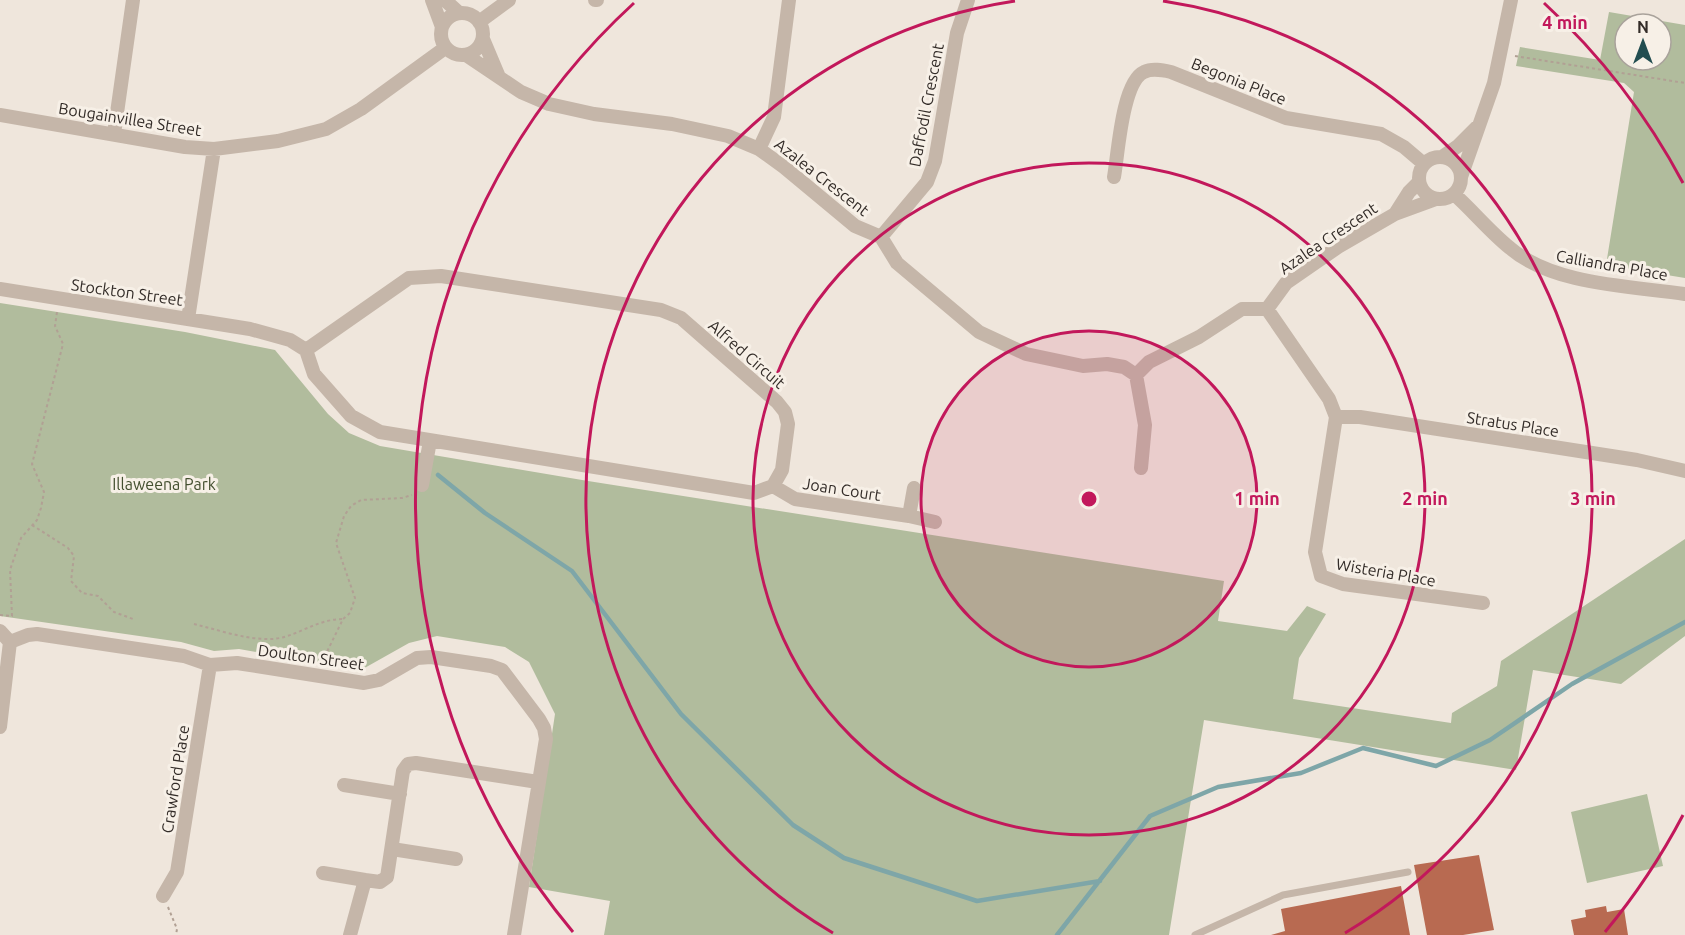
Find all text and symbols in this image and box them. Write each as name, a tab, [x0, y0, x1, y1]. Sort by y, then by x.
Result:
text: 4 min	[1542, 12, 1588, 32]
north arrow	[1613, 12, 1673, 72]
text: N	[1637, 18, 1649, 36]
street label: Daffodil Crescent	[905, 41, 947, 168]
street label: Begonia Place	[1189, 54, 1289, 108]
street label: Bougainvillea Street	[57, 99, 203, 139]
street label: Azalea Crescent	[771, 135, 873, 220]
street label: Azalea Crescent	[1276, 198, 1381, 277]
street label: Calliandra Place	[1555, 246, 1669, 284]
street label: Stockton Street	[70, 275, 185, 309]
street label: Alfred Circuit	[705, 316, 789, 392]
street label: Stratus Place	[1466, 408, 1560, 440]
street label: Joan Court	[802, 474, 883, 504]
park label: Illaweena Park	[112, 475, 216, 493]
text: 1 min	[1234, 488, 1280, 508]
text: 2 min	[1402, 488, 1448, 508]
text: 3 min	[1570, 488, 1616, 508]
centre of rings	[1079, 489, 1099, 509]
street label: Wisteria Place	[1335, 554, 1437, 590]
street label: Doulton Street	[257, 641, 366, 673]
street label: Crawford Place	[158, 724, 192, 834]

